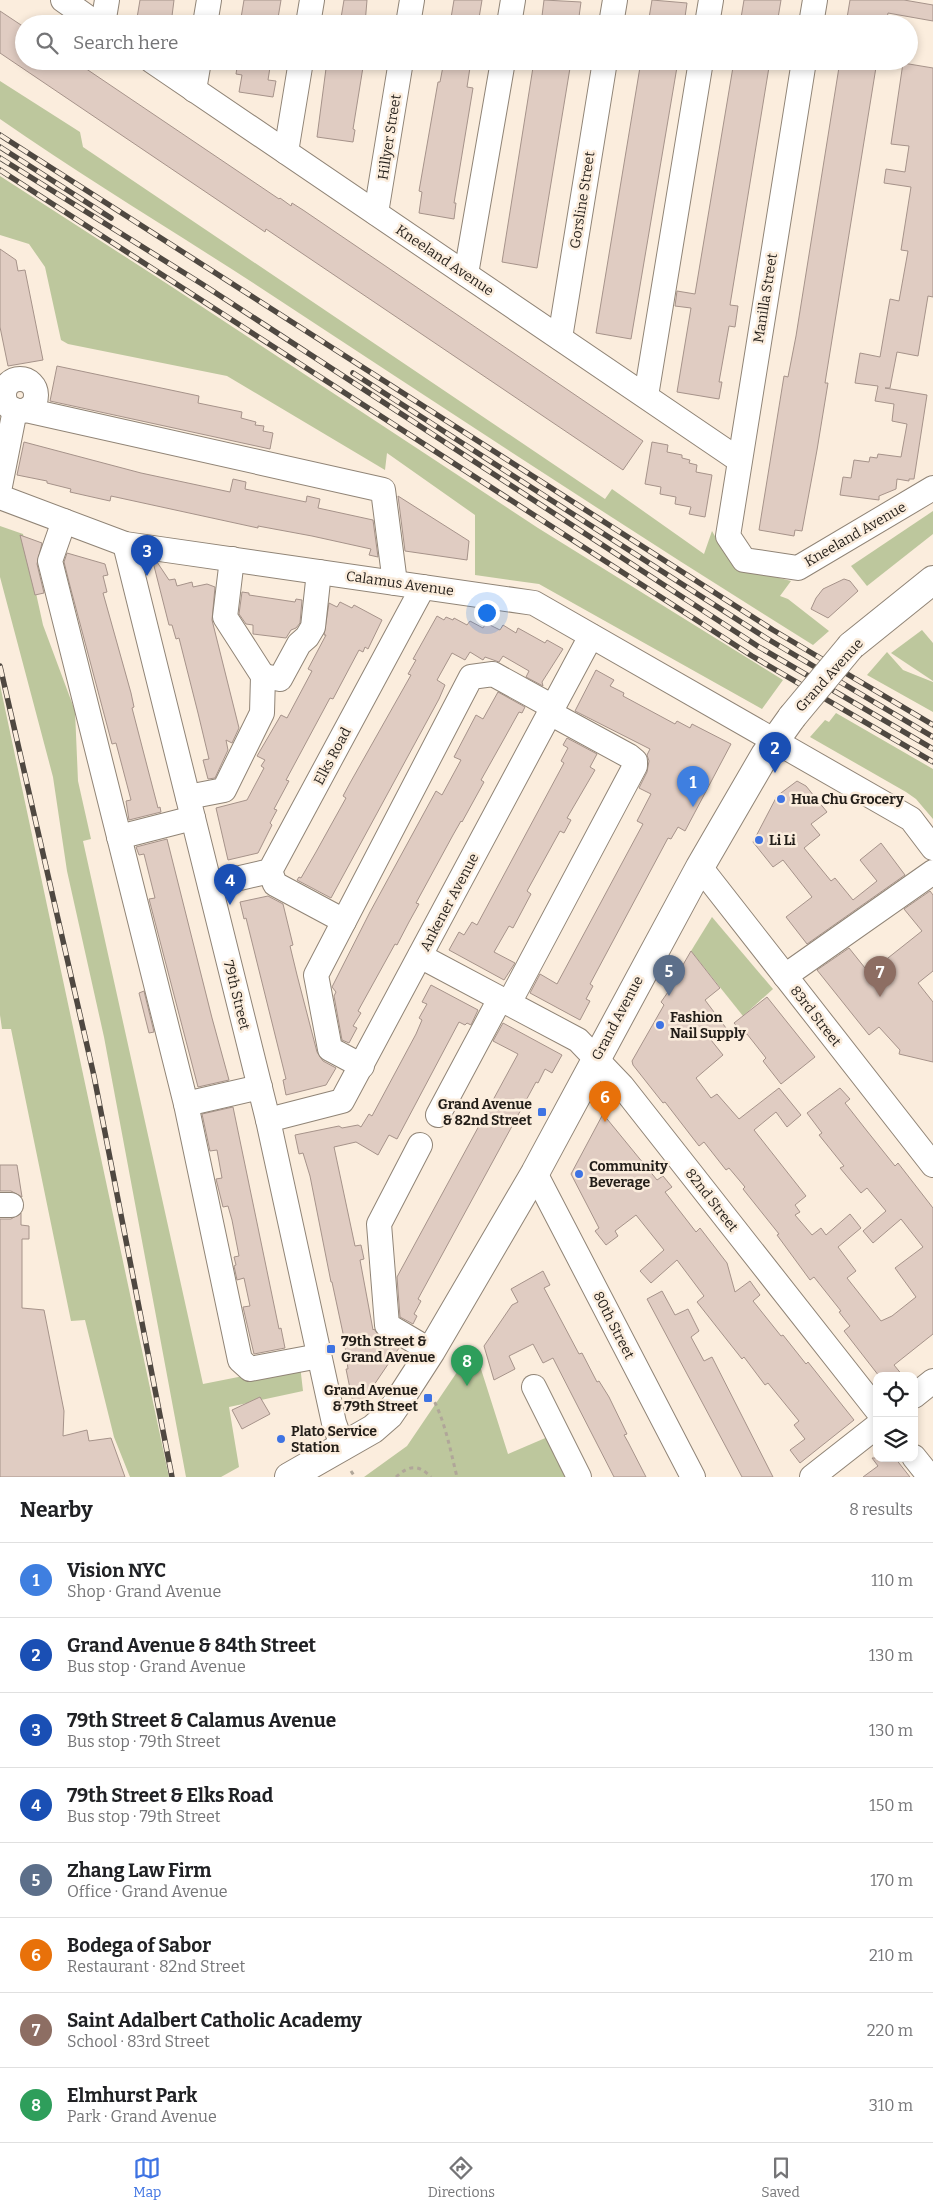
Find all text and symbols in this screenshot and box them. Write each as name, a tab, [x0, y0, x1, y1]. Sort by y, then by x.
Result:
search box	[15, 15, 918, 70]
icon: search	[33, 29, 61, 57]
text: Search here	[73, 31, 178, 54]
street label: Hillyer Street	[374, 93, 405, 181]
street label: Gorsline Street	[566, 150, 599, 250]
street label: Kneeland Avenue	[392, 221, 497, 299]
street label: Manilla Street	[750, 252, 781, 344]
street label: Kneeland Avenue	[801, 498, 909, 570]
pin: 3	[131, 535, 163, 576]
street label: Calamus Avenue	[345, 568, 455, 599]
your location	[474, 600, 500, 626]
street label: Grand Avenue	[792, 635, 867, 716]
street label: Elks Road	[310, 725, 355, 788]
pin: 2	[759, 732, 791, 773]
pin: 1	[677, 766, 709, 807]
place label: Hua Chu Grocery	[791, 791, 904, 808]
marker: Hua Chu Grocery	[775, 793, 787, 805]
place label: Li Li	[769, 832, 796, 849]
marker: Li Li	[753, 834, 765, 846]
street label: Ankener Avenue	[417, 850, 482, 954]
pin: 4	[214, 864, 246, 905]
pin: 5	[653, 955, 685, 996]
pin: 7	[864, 956, 896, 997]
street label: 79th Street	[220, 959, 253, 1032]
street label: Grand Avenue	[588, 973, 647, 1063]
street label: 83rd Street	[787, 983, 845, 1050]
place label: Fashion Nail Supply	[670, 1009, 746, 1042]
marker: Fashion Nail Supply	[654, 1019, 666, 1031]
pin: 6	[589, 1081, 621, 1122]
place label: Grand Avenue & 82nd Street	[438, 1096, 532, 1129]
marker: Grand Avenue & 82nd Street	[536, 1106, 548, 1118]
place label: Community Beverage	[589, 1158, 668, 1191]
street label: 82nd Street	[682, 1165, 742, 1235]
marker: Community Beverage	[573, 1168, 585, 1180]
street label: 80th Street	[589, 1289, 638, 1362]
place label: 79th Street & Grand Avenue	[341, 1333, 436, 1366]
marker: 79th Street & Grand Avenue	[325, 1343, 337, 1355]
pin: 8	[451, 1345, 483, 1386]
map controls	[873, 1372, 918, 1462]
button: locate	[873, 1372, 918, 1417]
place label: Grand Avenue & 79th Street	[324, 1382, 418, 1415]
marker: Grand Avenue & 79th Street	[422, 1392, 434, 1404]
button: layers	[873, 1417, 918, 1462]
place label: Plato Service Station	[291, 1423, 377, 1456]
marker: Plato Service Station	[275, 1433, 287, 1445]
text: Nearby	[20, 1497, 93, 1523]
text: 8 results	[849, 1500, 913, 1519]
text: Vision NYC	[67, 1559, 166, 1582]
text: 1	[33, 1571, 39, 1590]
text: 110 m	[871, 1571, 913, 1590]
text: Shop · Grand Avenue	[67, 1582, 221, 1601]
text: Grand Avenue & 84th Street	[67, 1634, 316, 1657]
text: 2	[31, 1646, 41, 1665]
text: 130 m	[869, 1646, 913, 1665]
text: Bus stop · Grand Avenue	[67, 1657, 246, 1676]
text: 79th Street & Calamus Avenue	[67, 1709, 336, 1732]
text: 3	[31, 1721, 41, 1740]
text: 130 m	[869, 1721, 913, 1740]
text: Bus stop · 79th Street	[67, 1732, 221, 1751]
text: 79th Street & Elks Road	[67, 1784, 273, 1807]
text: 4	[31, 1796, 41, 1815]
text: 150 m	[869, 1796, 913, 1815]
text: Bus stop · 79th Street	[67, 1807, 221, 1826]
text: Zhang Law Firm	[67, 1859, 211, 1882]
text: 5	[32, 1871, 40, 1890]
text: 170 m	[870, 1871, 913, 1890]
text: Office · Grand Avenue	[67, 1882, 228, 1901]
text: Bodega of Sabor	[67, 1934, 211, 1957]
text: 6	[31, 1946, 41, 1965]
text: 210 m	[869, 1946, 913, 1965]
text: Restaurant · 82nd Street	[67, 1957, 245, 1976]
text: Saint Adalbert Catholic Academy	[67, 2009, 362, 2032]
text: 7	[32, 2021, 40, 2040]
text: 220 m	[867, 2021, 913, 2040]
text: School · 83rd Street	[67, 2032, 210, 2051]
text: Elmhurst Park	[67, 2084, 197, 2107]
text: 8	[31, 2096, 41, 2115]
text: 310 m	[869, 2096, 913, 2115]
text: Park · Grand Avenue	[67, 2107, 217, 2126]
tab: Map	[133, 2154, 161, 2201]
tab: Directions	[428, 2154, 495, 2201]
tab: Saved	[761, 2154, 800, 2201]

